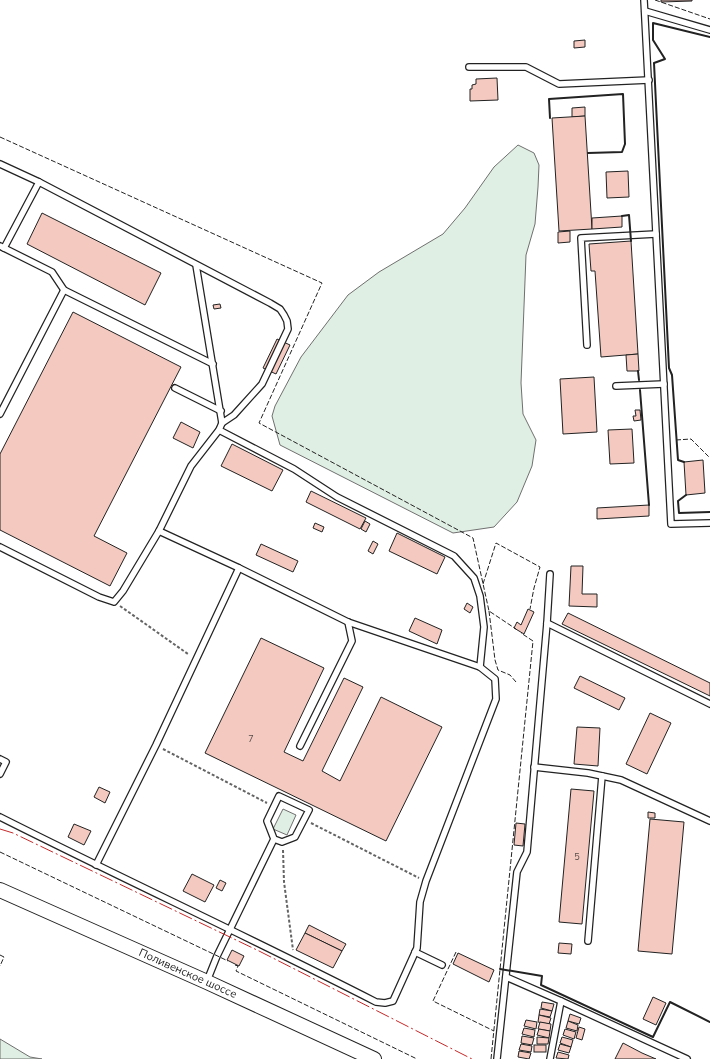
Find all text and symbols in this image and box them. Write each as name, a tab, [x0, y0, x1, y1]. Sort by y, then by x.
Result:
house number: 7	[248, 733, 254, 744]
house number: 5	[574, 851, 580, 862]
street label: Поливенское шоссе	[137, 945, 239, 1001]

